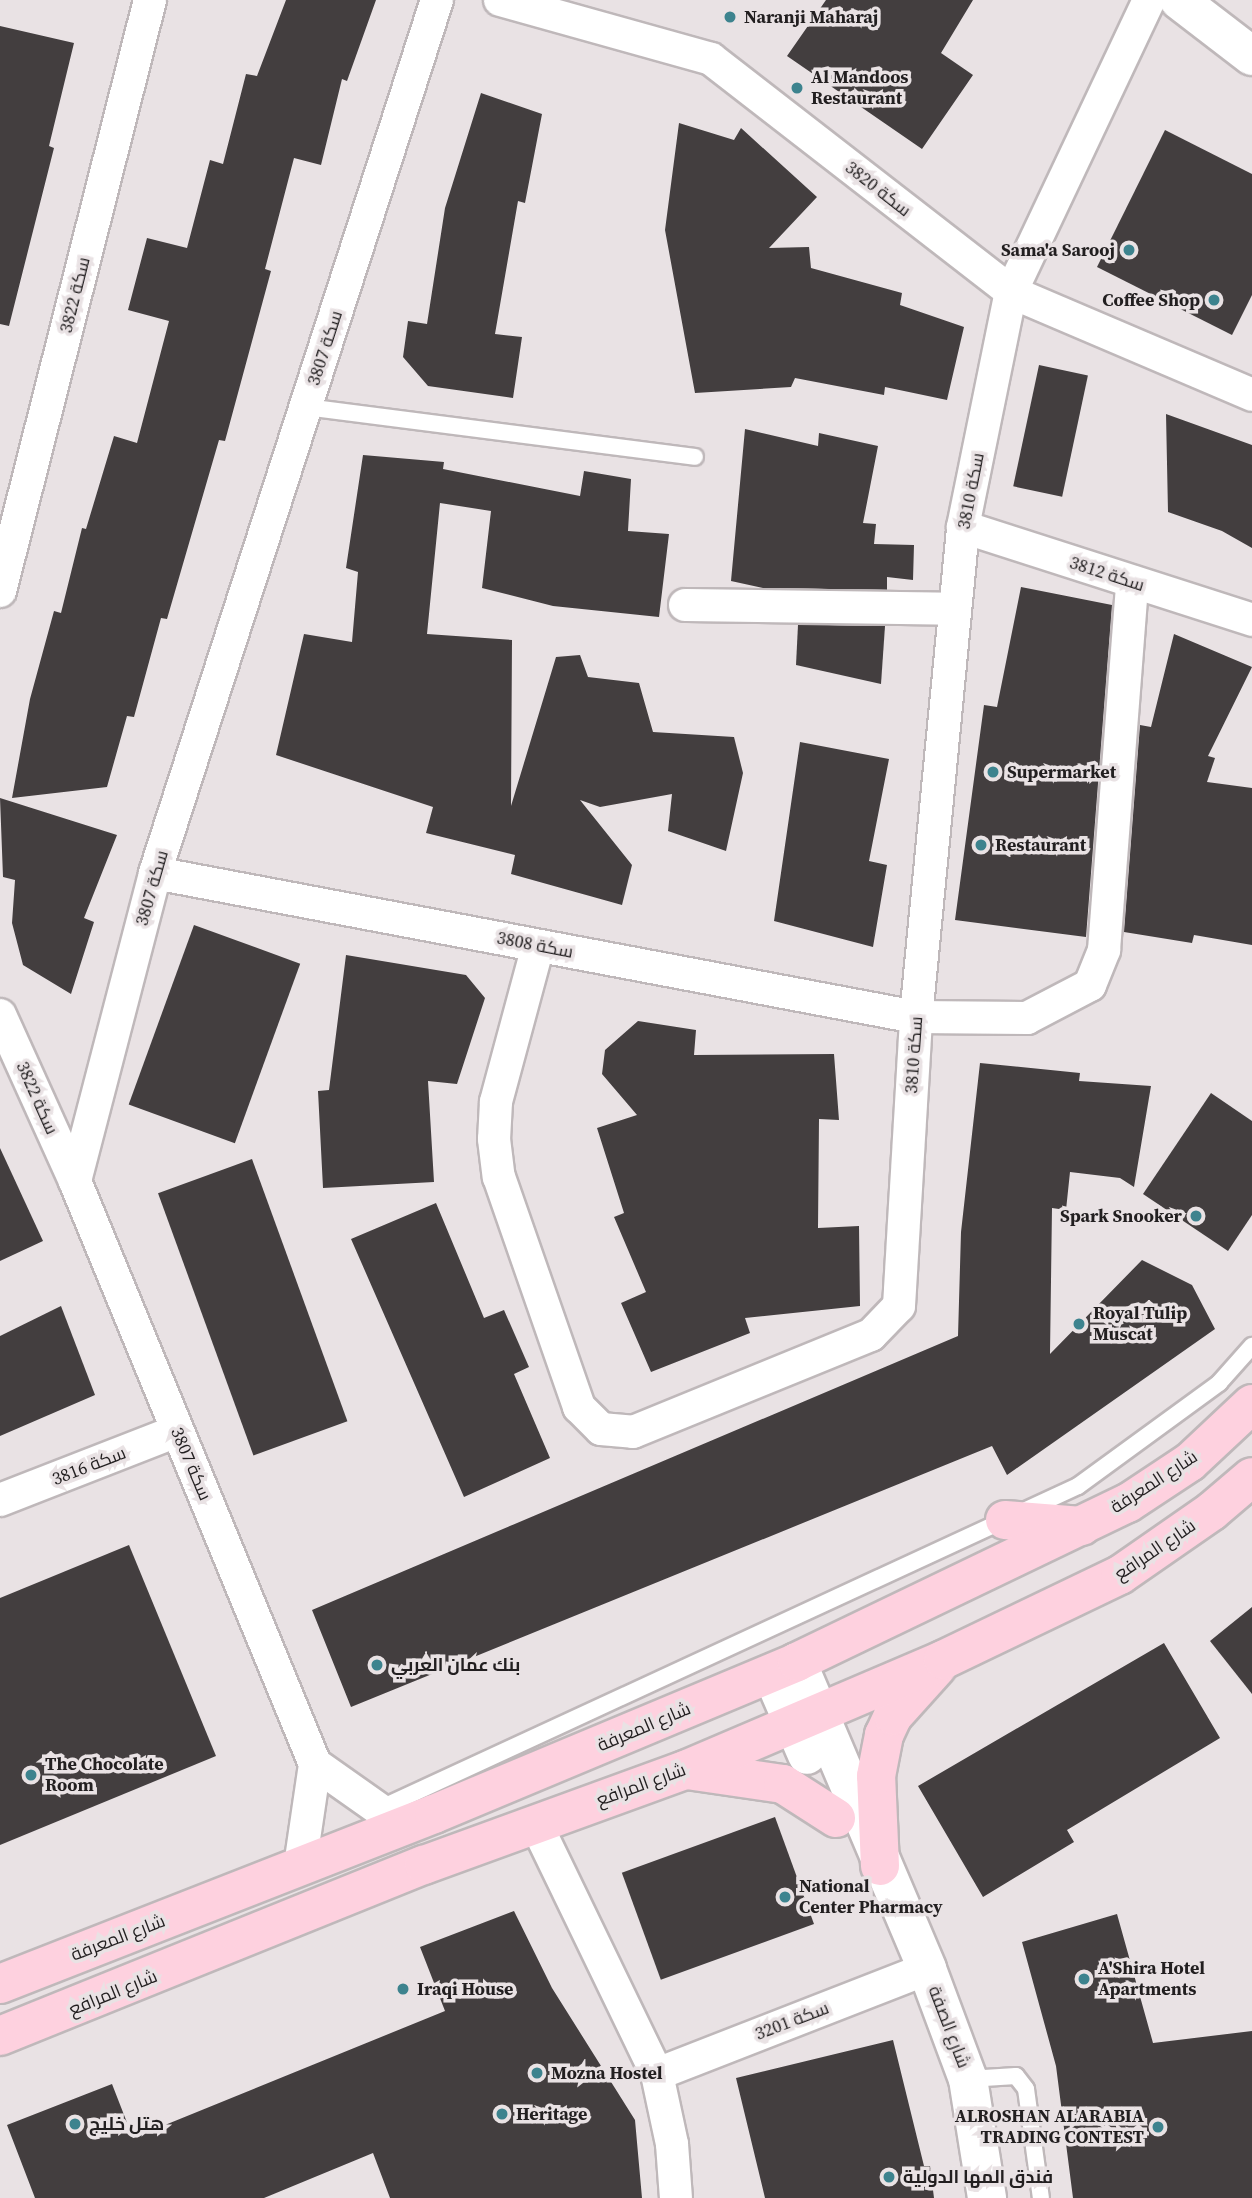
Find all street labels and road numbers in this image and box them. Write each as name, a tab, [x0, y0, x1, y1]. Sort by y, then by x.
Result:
street label: سكة 3820	[841, 157, 915, 221]
street label: سكة 3822	[55, 255, 95, 335]
street label: سكة 3807	[303, 308, 347, 388]
street label: سكة 3810	[953, 451, 989, 531]
street label: سكة 3812	[1067, 552, 1147, 596]
street label: سكة 3807	[131, 848, 173, 928]
street label: سكة 3808	[495, 927, 575, 963]
street label: سكة 3810	[901, 1016, 927, 1094]
street label: سكة 3822	[11, 1058, 63, 1138]
street label: سكة 3807	[166, 1424, 216, 1504]
street label: سكة 3816	[49, 1442, 129, 1490]
street label: شارع المعرفة	[1107, 1446, 1201, 1518]
street label: شارع المرافع	[1110, 1515, 1200, 1585]
street label: شارع المعرفة	[594, 1698, 694, 1756]
street label: شارع المرافع	[593, 1759, 689, 1811]
street label: شارع المعرفة	[68, 1910, 168, 1966]
street label: شارع المرافع	[66, 1965, 160, 2021]
street label: شارع الصفة	[923, 1983, 975, 2071]
street label: سكة 3201	[752, 1997, 832, 2045]

